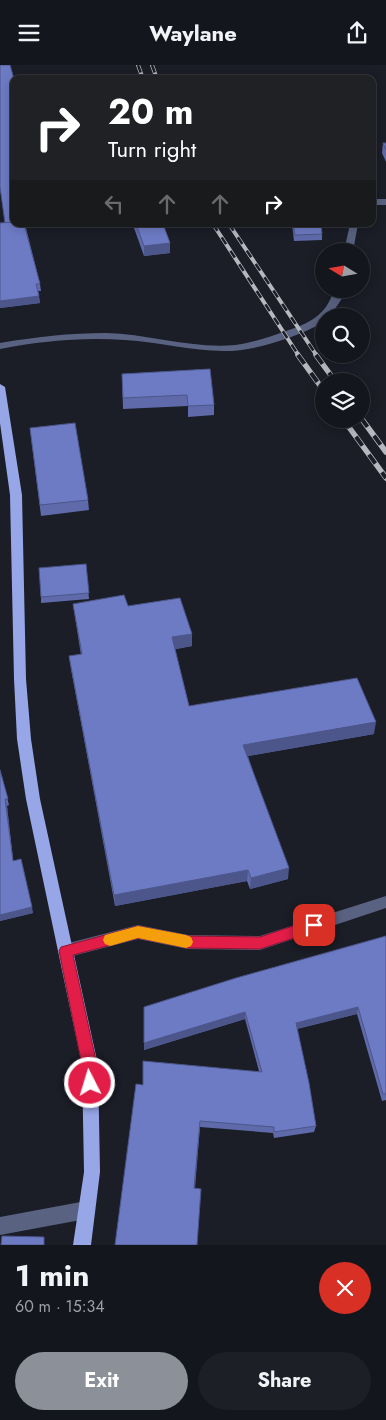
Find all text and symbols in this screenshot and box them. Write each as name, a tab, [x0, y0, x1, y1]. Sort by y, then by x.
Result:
text: Waylane	[149, 17, 237, 49]
icon: menu	[15, 19, 43, 47]
icon: share	[343, 19, 371, 47]
text: 20 m	[108, 87, 193, 137]
icon: right	[25, 95, 90, 160]
text: Turn right	[108, 133, 196, 165]
icon: left	[100, 190, 128, 218]
icon: ahead	[153, 190, 181, 218]
icon: ahead	[206, 190, 234, 218]
icon: right	[259, 190, 287, 218]
north arrow	[315, 243, 370, 297]
map controls	[315, 243, 370, 428]
button: search	[315, 308, 370, 363]
button: layers	[315, 373, 370, 428]
pin	[293, 904, 335, 946]
icon: arrive	[300, 911, 328, 939]
position arrow	[63, 1056, 115, 1108]
text: 1 min	[15, 1254, 89, 1297]
button: close	[319, 1262, 371, 1314]
text: 60 m · 15:34	[15, 1295, 105, 1318]
button: Exit	[15, 1352, 188, 1410]
button: Share	[198, 1352, 371, 1410]

